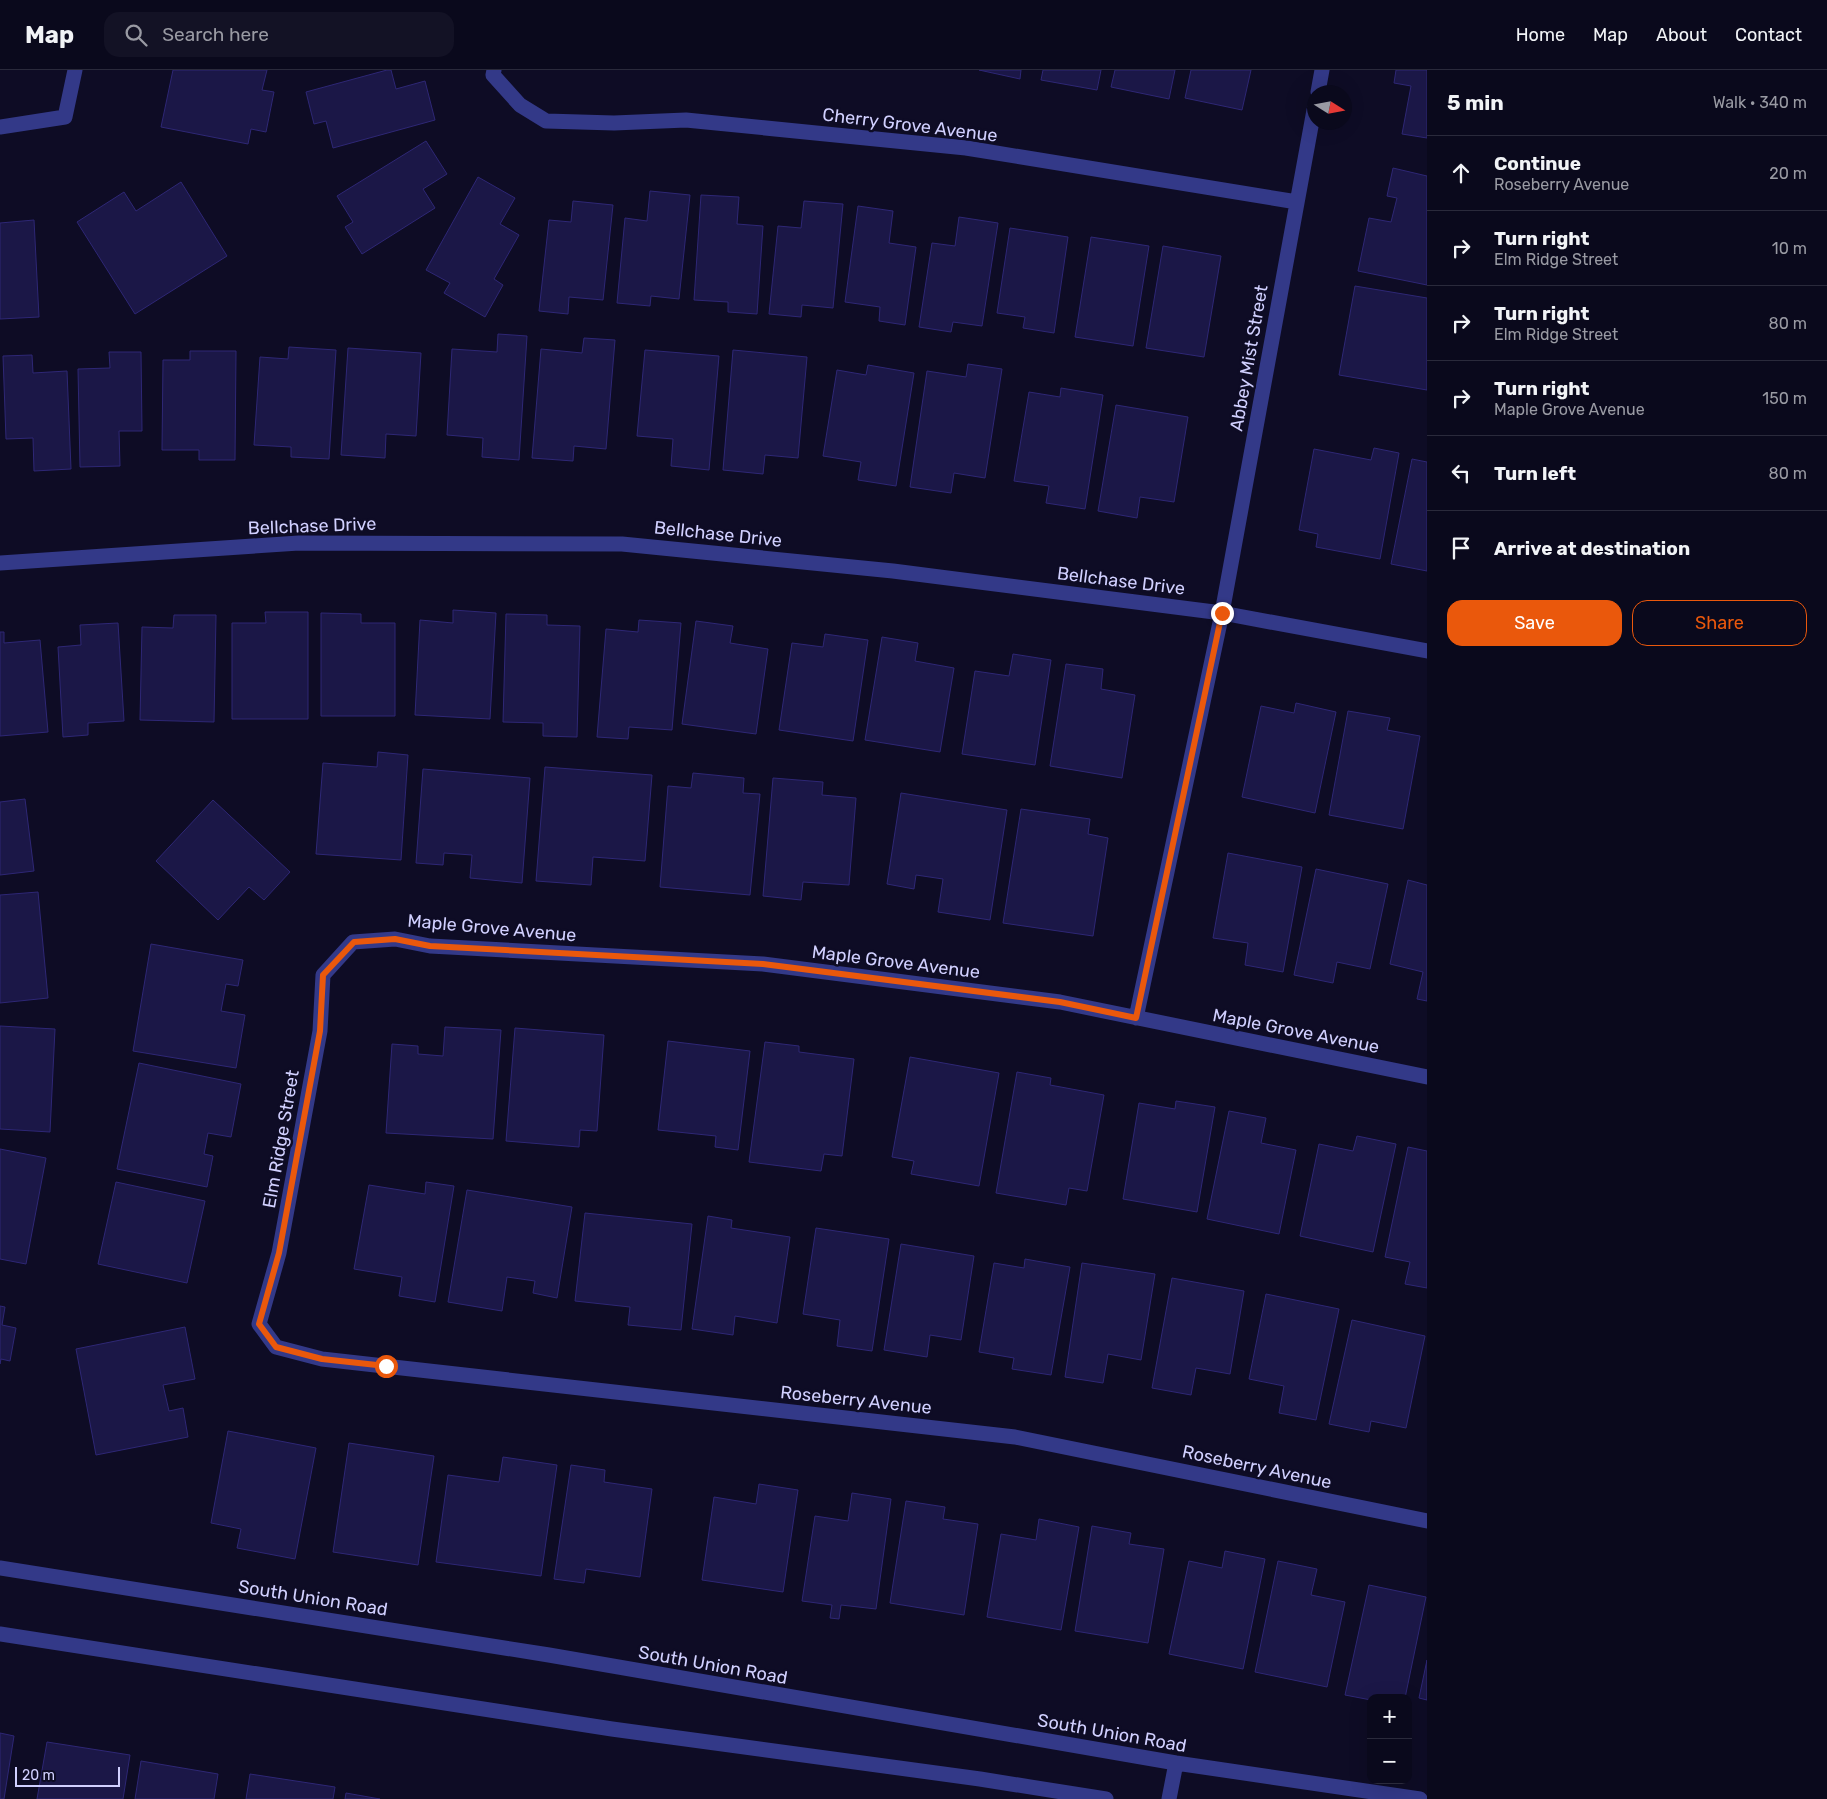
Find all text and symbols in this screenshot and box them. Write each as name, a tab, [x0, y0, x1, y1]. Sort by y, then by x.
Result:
search box	[104, 12, 454, 57]
text: Map	[25, 21, 74, 49]
icon: search	[122, 21, 150, 49]
text: Search here	[162, 23, 269, 46]
text: Home	[1516, 24, 1565, 46]
text: Map	[1593, 24, 1628, 46]
text: About	[1656, 24, 1707, 46]
text: Contact	[1735, 24, 1802, 46]
north arrow	[1307, 85, 1352, 130]
text: 5 min	[1447, 90, 1504, 115]
text: Walk · 340 m	[1713, 93, 1807, 112]
street label: Cherry Grove Avenue	[821, 103, 999, 147]
text: Continue	[1494, 152, 1581, 175]
icon: ahead	[1447, 159, 1475, 187]
text: 20 m	[1769, 164, 1807, 183]
text: Roseberry Avenue	[1494, 175, 1629, 194]
text: Turn right	[1494, 227, 1589, 250]
icon: right	[1447, 234, 1475, 262]
text: 10 m	[1772, 239, 1807, 258]
text: Elm Ridge Street	[1494, 250, 1618, 269]
street label: Abbey Mist Street	[1225, 283, 1273, 433]
text: Turn right	[1494, 302, 1589, 325]
icon: right	[1447, 309, 1475, 337]
text: 80 m	[1769, 314, 1807, 333]
text: Elm Ridge Street	[1494, 325, 1618, 344]
text: Turn right	[1494, 377, 1589, 400]
icon: right	[1447, 384, 1475, 412]
text: 150 m	[1762, 389, 1807, 408]
text: Maple Grove Avenue	[1494, 400, 1645, 419]
icon: left	[1447, 459, 1475, 487]
text: Turn left	[1494, 462, 1576, 485]
text: 80 m	[1769, 464, 1807, 483]
street label: Bellchase Drive	[247, 513, 377, 539]
street label: Bellchase Drive	[653, 516, 783, 552]
icon: arrive	[1447, 534, 1475, 562]
text: Arrive at destination	[1494, 537, 1690, 560]
street label: Bellchase Drive	[1056, 562, 1186, 600]
button: Save	[1447, 600, 1622, 646]
button: Share	[1632, 600, 1807, 646]
route end	[1211, 602, 1234, 625]
street label: Maple Grove Avenue	[407, 910, 577, 946]
street label: Maple Grove Avenue	[811, 941, 981, 983]
street label: Maple Grove Avenue	[1211, 1004, 1381, 1058]
street label: Elm Ridge Street	[258, 1068, 304, 1210]
route start	[375, 1355, 398, 1378]
street label: Roseberry Avenue	[779, 1381, 933, 1419]
street label: Roseberry Avenue	[1180, 1440, 1334, 1494]
street label: South Union Road	[237, 1575, 389, 1621]
street label: South Union Road	[637, 1641, 789, 1689]
map controls	[1367, 1694, 1412, 1784]
button: +	[1367, 1694, 1412, 1739]
street label: South Union Road	[1036, 1709, 1188, 1757]
button: −	[1367, 1739, 1412, 1784]
scale bar	[15, 1764, 120, 1787]
text: 20 m	[22, 1767, 55, 1784]

